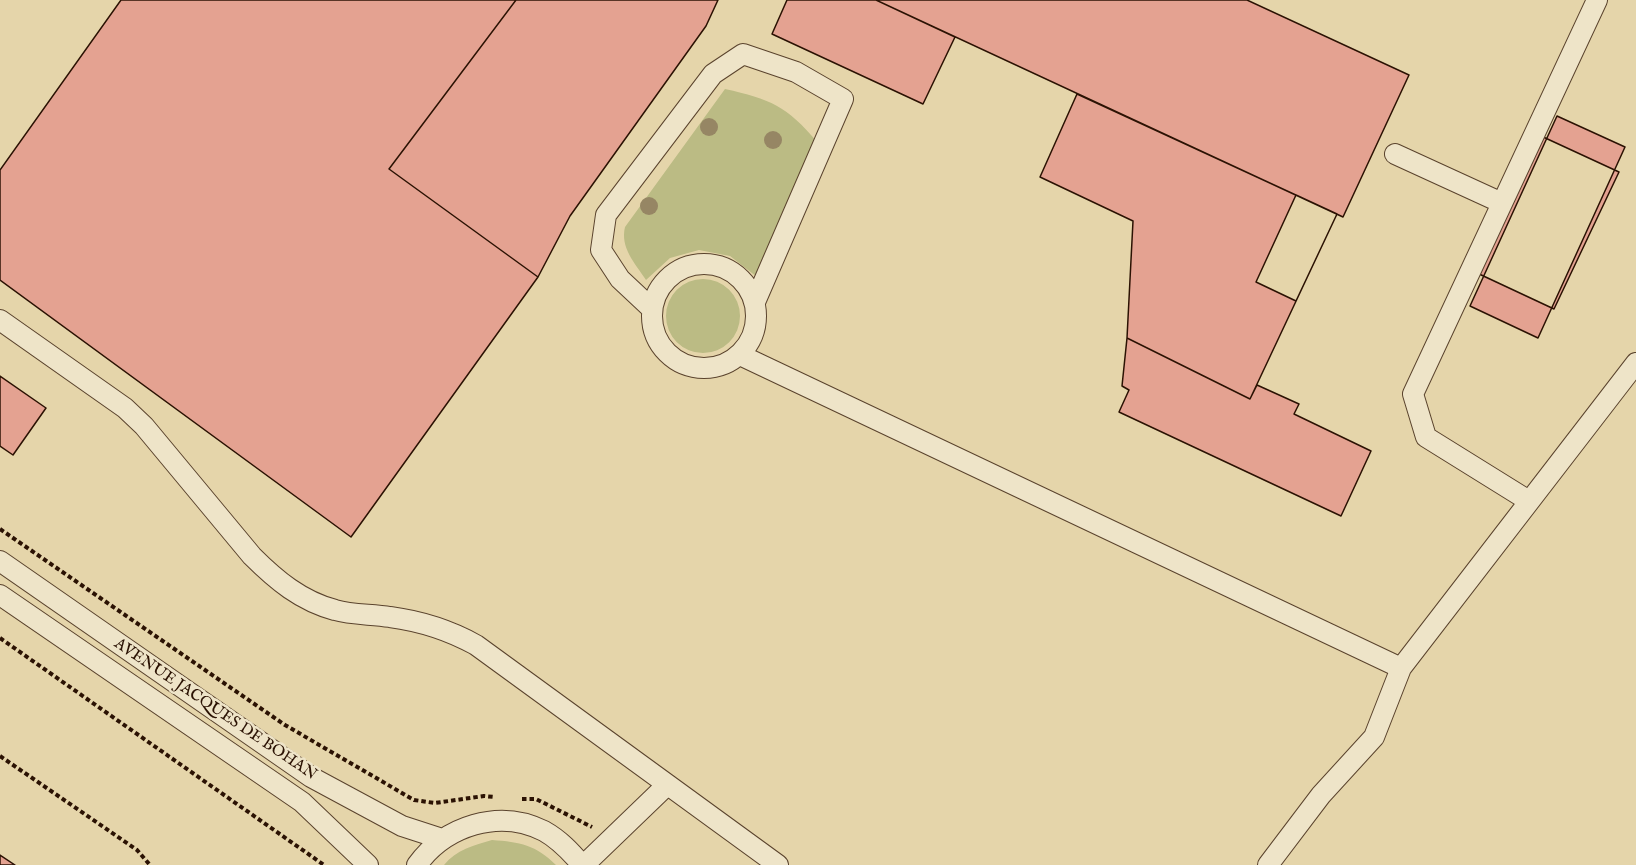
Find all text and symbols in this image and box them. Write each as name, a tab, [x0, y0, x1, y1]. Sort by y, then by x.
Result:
street label: AVENUE JACQUES DE BOHAN	[110, 635, 320, 785]

